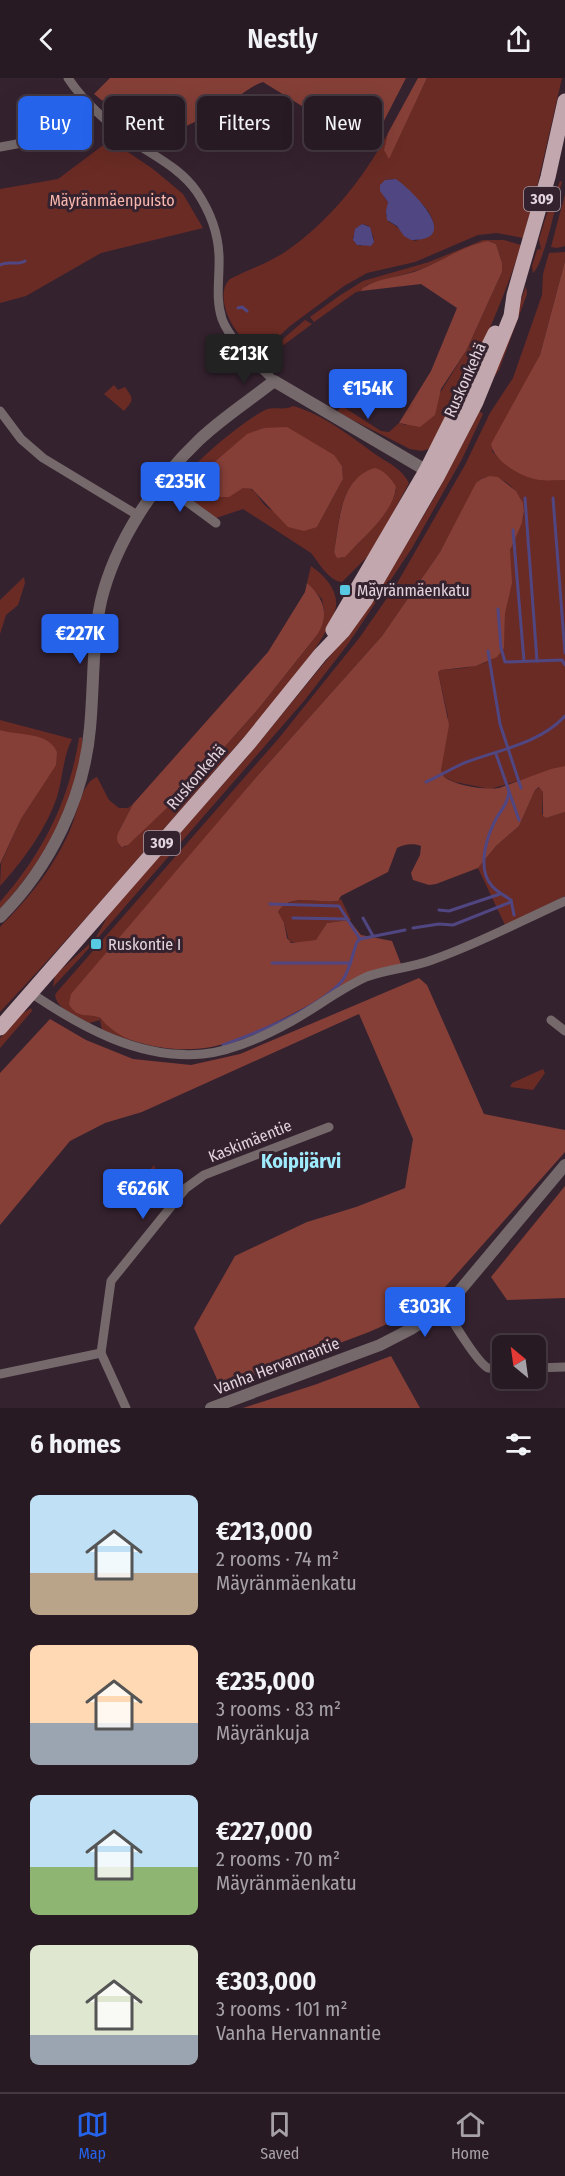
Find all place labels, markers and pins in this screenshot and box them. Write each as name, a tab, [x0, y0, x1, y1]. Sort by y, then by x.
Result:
pin: €213K	[202, 334, 286, 385]
pin: €154K	[326, 369, 410, 420]
pin: €235K	[138, 462, 222, 513]
place label: Mäyränmäenkatu	[357, 581, 470, 600]
marker: Mäyränmäenkatu	[338, 583, 352, 597]
pin: €227K	[38, 614, 122, 665]
place label: Ruskontie I	[108, 935, 181, 954]
marker: Ruskontie I	[89, 937, 103, 951]
pin: €626K	[101, 1169, 185, 1220]
pin: €303K	[383, 1287, 467, 1338]

